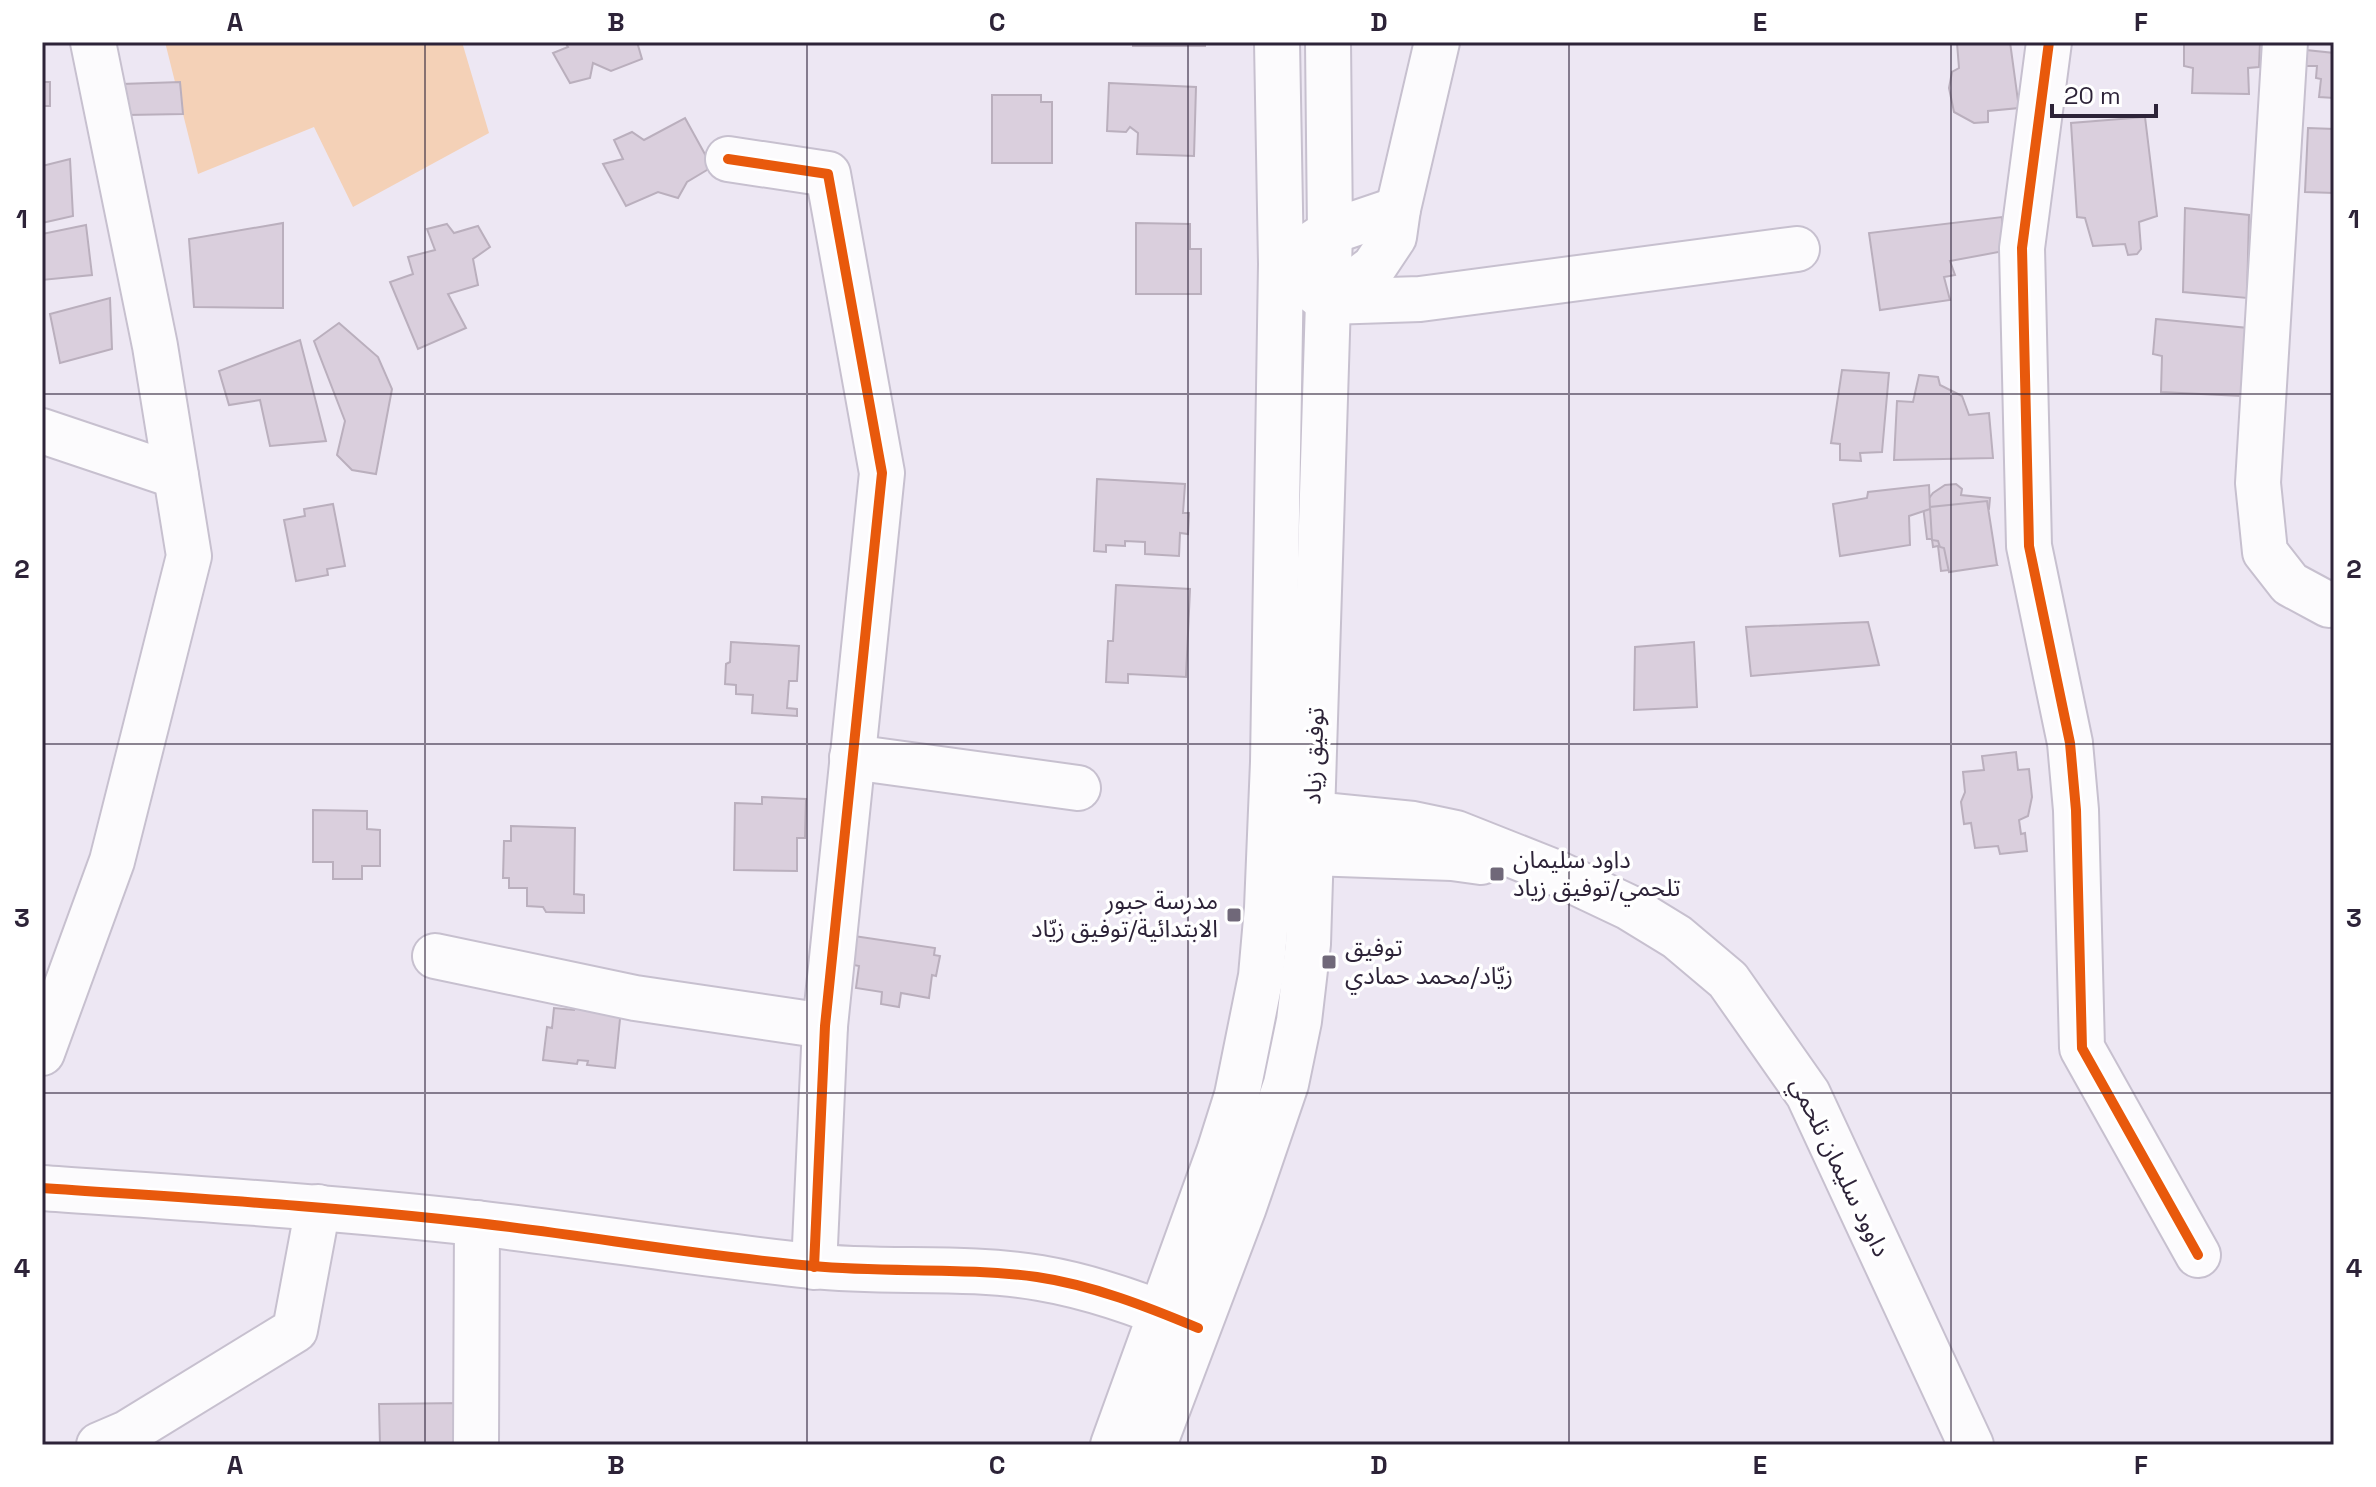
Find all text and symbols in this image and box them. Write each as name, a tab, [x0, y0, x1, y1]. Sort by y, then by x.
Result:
text: A	[227, 5, 244, 39]
text: B	[607, 5, 625, 39]
text: C	[989, 5, 1005, 39]
text: D	[1370, 5, 1388, 39]
text: E	[1753, 5, 1767, 39]
text: F	[2134, 5, 2148, 39]
scale bar	[2052, 68, 2156, 118]
text: 20 m	[2064, 80, 2121, 111]
text: 1	[16, 202, 28, 236]
text: 1	[2348, 202, 2360, 236]
text: 2	[14, 552, 30, 586]
text: 2	[2346, 552, 2362, 586]
street label: توفيق زياد	[1296, 707, 1331, 805]
place label: داود سليمان تلحمي/توفيق زياد	[1513, 844, 1681, 907]
marker: داود سليمان تلحمي/توفيق زياد	[1488, 865, 1506, 883]
place label: مدرسة جبور الابتدائية/توفيق زيّاد	[1031, 885, 1218, 944]
text: 3	[14, 901, 30, 935]
text: 3	[2346, 901, 2362, 935]
marker: مدرسة جبور الابتدائية/توفيق زيّاد	[1225, 906, 1243, 924]
place label: توفيق زيّاد/محمد حمادي	[1345, 932, 1513, 995]
marker: توفيق زيّاد/محمد حمادي	[1320, 953, 1338, 971]
street label: داوود سليمان تلحمي	[1780, 1072, 1897, 1263]
text: 4	[14, 1251, 30, 1285]
text: 4	[2346, 1251, 2362, 1285]
text: A	[227, 1448, 244, 1482]
text: B	[607, 1448, 625, 1482]
text: C	[989, 1448, 1005, 1482]
text: D	[1370, 1448, 1388, 1482]
text: E	[1753, 1448, 1767, 1482]
text: F	[2134, 1448, 2148, 1482]

